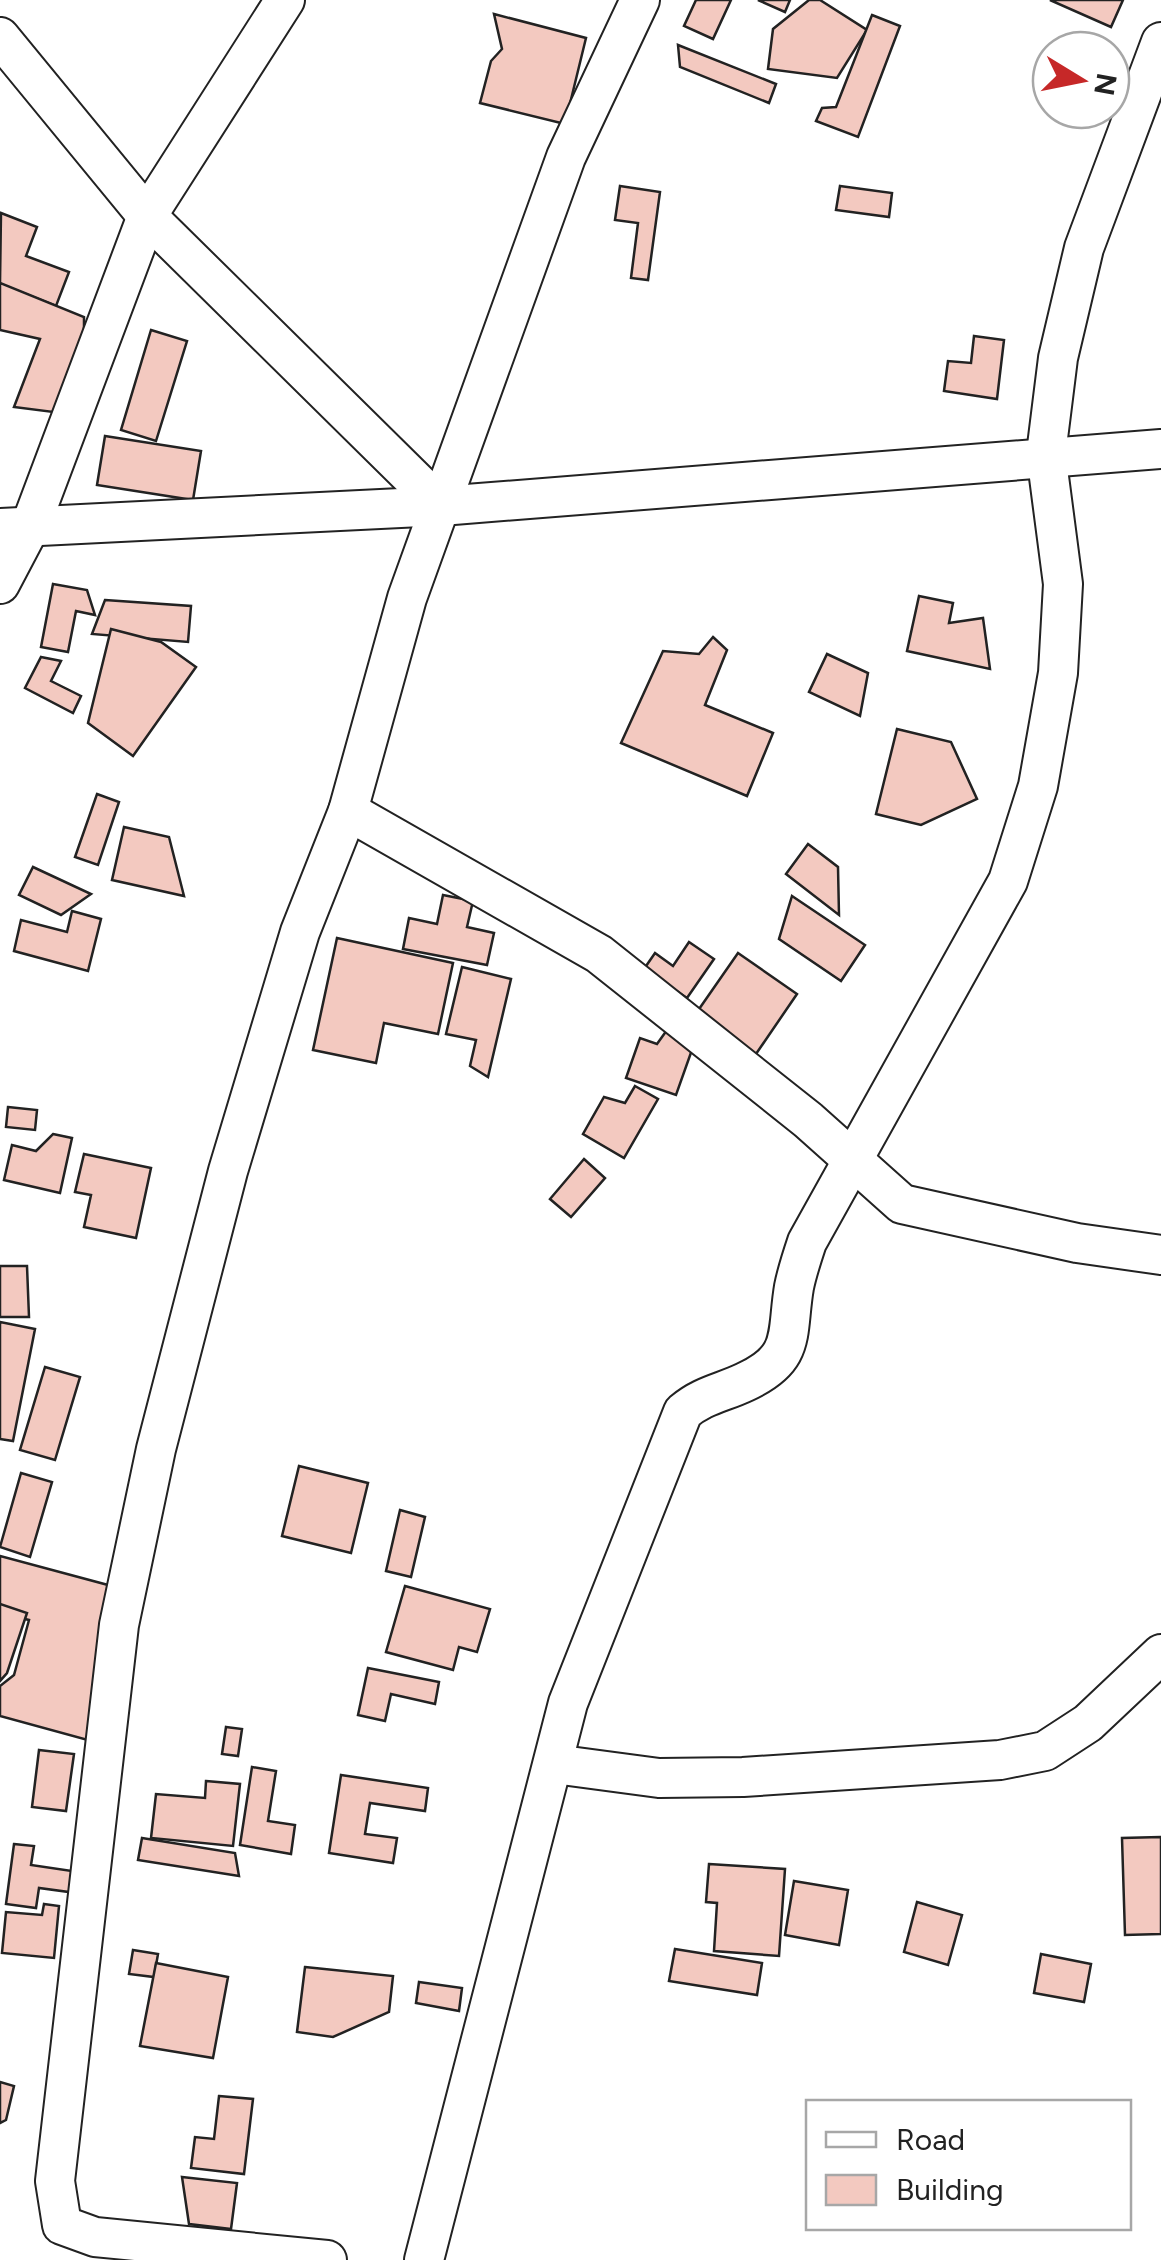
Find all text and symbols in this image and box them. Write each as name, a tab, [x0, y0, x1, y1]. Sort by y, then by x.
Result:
north arrow	[1031, 30, 1131, 130]
text: N	[1087, 71, 1124, 98]
legend	[806, 2100, 1131, 2230]
text: Road	[896, 2121, 965, 2158]
text: Building	[896, 2171, 1004, 2208]

